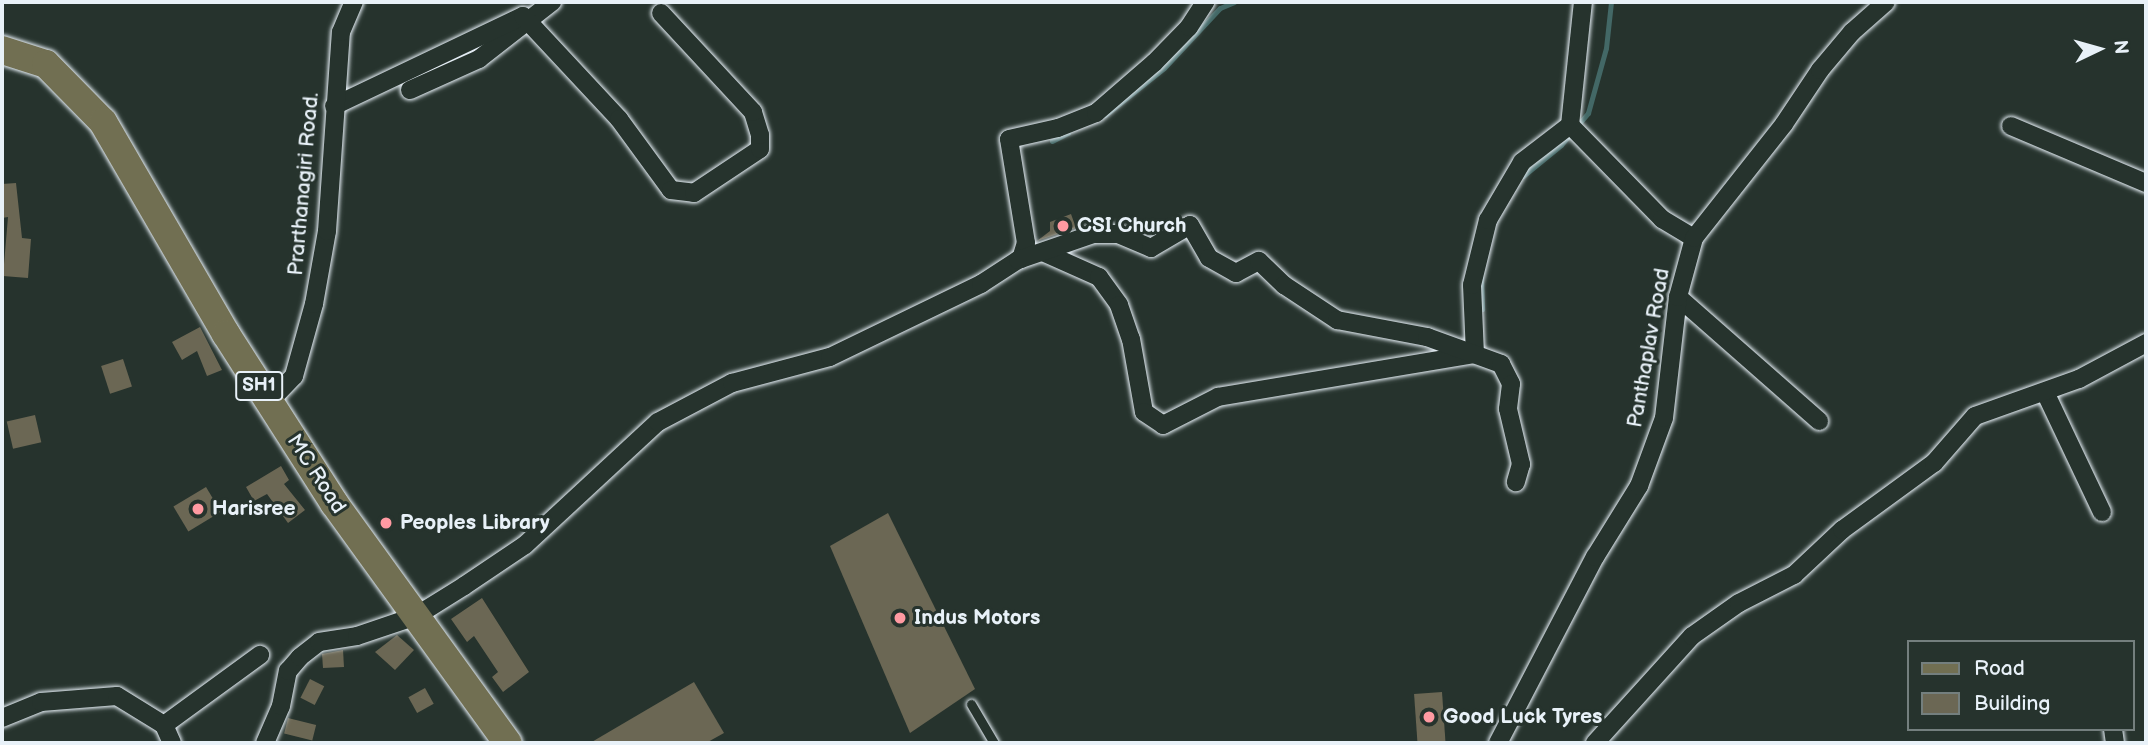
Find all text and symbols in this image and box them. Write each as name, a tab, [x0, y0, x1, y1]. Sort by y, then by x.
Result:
north arrow	[2064, 14, 2134, 84]
text: N	[2108, 39, 2132, 55]
street label: Prarthanagiri Road.	[283, 91, 325, 277]
place label: CSI Church	[1077, 213, 1186, 239]
marker: CSI Church	[1055, 218, 1071, 234]
street label: Panthaplav Road	[1623, 266, 1675, 430]
road number: SH1	[234, 370, 284, 402]
street label: MC Road	[281, 430, 351, 518]
place label: Harisree	[212, 496, 295, 522]
marker: Harisree	[190, 501, 206, 517]
place label: Peoples Library	[400, 510, 550, 536]
marker: Peoples Library	[378, 515, 394, 531]
place label: Indus Motors	[914, 605, 1040, 631]
marker: Indus Motors	[892, 610, 908, 626]
legend	[1906, 640, 2134, 731]
text: Road	[1974, 656, 2025, 681]
text: Building	[1974, 691, 2050, 716]
place label: Good Luck Tyres	[1443, 704, 1602, 730]
marker: Good Luck Tyres	[1421, 709, 1437, 725]

